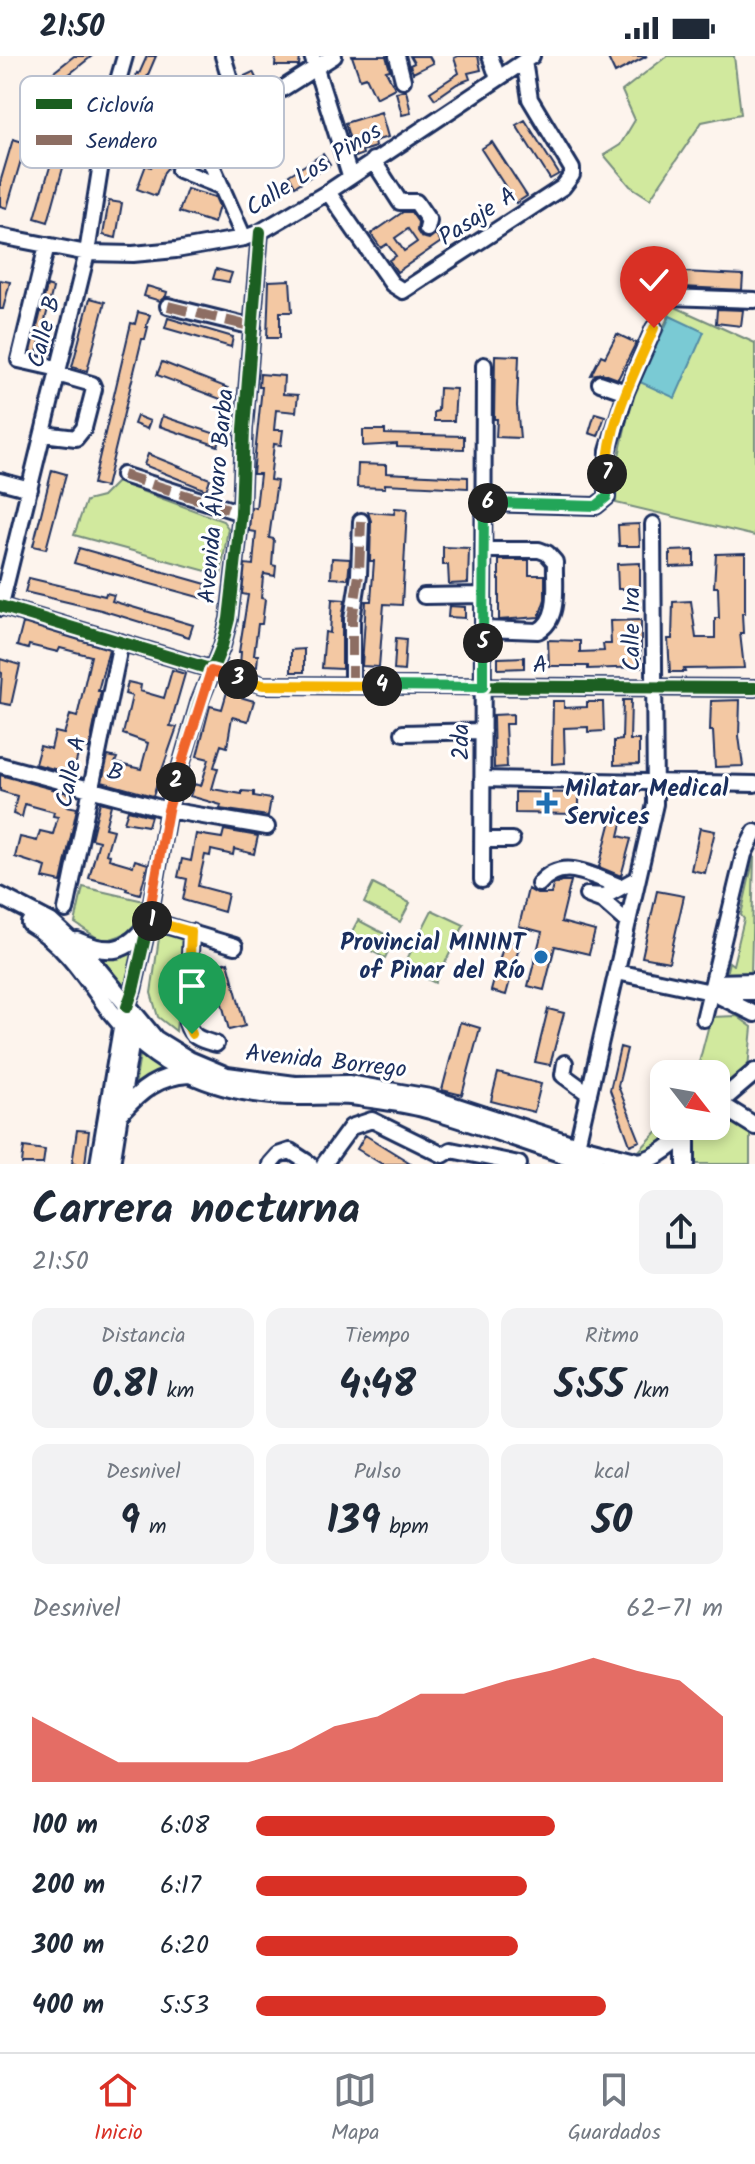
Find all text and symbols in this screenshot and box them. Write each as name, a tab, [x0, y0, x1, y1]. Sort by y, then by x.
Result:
text: 21:50	[40, 4, 105, 52]
legend	[20, 76, 284, 168]
text: Ciclovía	[86, 89, 154, 124]
street label: Calle Los Pinos	[238, 113, 390, 227]
text: Sendero	[86, 125, 157, 160]
street label: Pasaje A	[431, 177, 525, 257]
pin	[620, 246, 688, 328]
icon: check	[632, 258, 676, 302]
street label: Calle B	[17, 292, 73, 372]
street label: Avenida Álvaro Barba	[188, 387, 246, 605]
pin: 7	[587, 454, 627, 494]
text: 7	[602, 456, 612, 491]
pin: 6	[468, 483, 508, 523]
text: 6	[482, 485, 494, 520]
street label: Calle 1ra	[613, 587, 652, 671]
pin: 5	[463, 623, 503, 663]
text: 5	[477, 625, 489, 660]
street label: A	[533, 646, 547, 685]
pin: 3	[218, 659, 258, 699]
text: 3	[232, 661, 244, 696]
pin: 4	[362, 666, 402, 706]
text: 4	[376, 668, 388, 703]
street label: 2da	[442, 723, 481, 761]
street label: Calle A	[45, 733, 99, 811]
street label: B	[102, 752, 128, 794]
pin: 2	[156, 762, 196, 802]
text: 2	[170, 764, 182, 799]
place label: Milatar Medical Services	[565, 770, 729, 837]
marker: Milatar Medical Services	[536, 792, 558, 814]
pin: 1	[132, 901, 172, 941]
text: 1	[149, 903, 155, 938]
place label: Provincial MININT of Pinar del Río	[340, 924, 527, 991]
marker: Provincial MININT of Pinar del Río	[532, 948, 550, 966]
pin	[158, 952, 226, 1034]
icon: arrive	[170, 964, 214, 1008]
street label: Avenida Borrego	[243, 1034, 409, 1090]
north arrow	[650, 1060, 730, 1140]
map controls	[650, 1060, 730, 1140]
text: Carrera nocturna	[32, 1176, 360, 1246]
button: share	[639, 1190, 723, 1274]
text: 21:50	[32, 1241, 89, 1283]
text: Distancia	[101, 1319, 186, 1354]
text: Tiempo	[345, 1319, 410, 1354]
text: Ritmo	[585, 1319, 639, 1354]
text: 0.81	[92, 1354, 158, 1418]
text: 4:48	[339, 1354, 416, 1418]
text: 5:55	[554, 1354, 625, 1418]
text: km	[158, 1374, 194, 1409]
text: /km	[625, 1374, 669, 1409]
text: Desnivel	[106, 1455, 181, 1490]
text: Pulso	[354, 1455, 401, 1490]
text: kcal	[594, 1455, 630, 1490]
text: 9	[120, 1490, 140, 1554]
text: 139	[326, 1490, 380, 1554]
text: 50	[591, 1490, 632, 1554]
text: m	[140, 1510, 166, 1545]
text: bpm	[380, 1510, 429, 1545]
text: Desnivel	[32, 1588, 121, 1630]
text: 62–71 m	[626, 1588, 723, 1630]
text: 100 m	[32, 1805, 98, 1847]
text: 6:08	[160, 1805, 210, 1847]
text: 200 m	[32, 1865, 105, 1907]
text: 6:17	[160, 1865, 201, 1907]
text: 300 m	[32, 1925, 104, 1967]
text: 6:20	[160, 1925, 209, 1967]
text: 400 m	[32, 1985, 104, 2027]
text: 5:53	[160, 1985, 209, 2027]
tab: Inicio	[94, 2068, 143, 2151]
tab: Mapa	[331, 2068, 380, 2151]
tab: Guardados	[568, 2068, 661, 2151]

